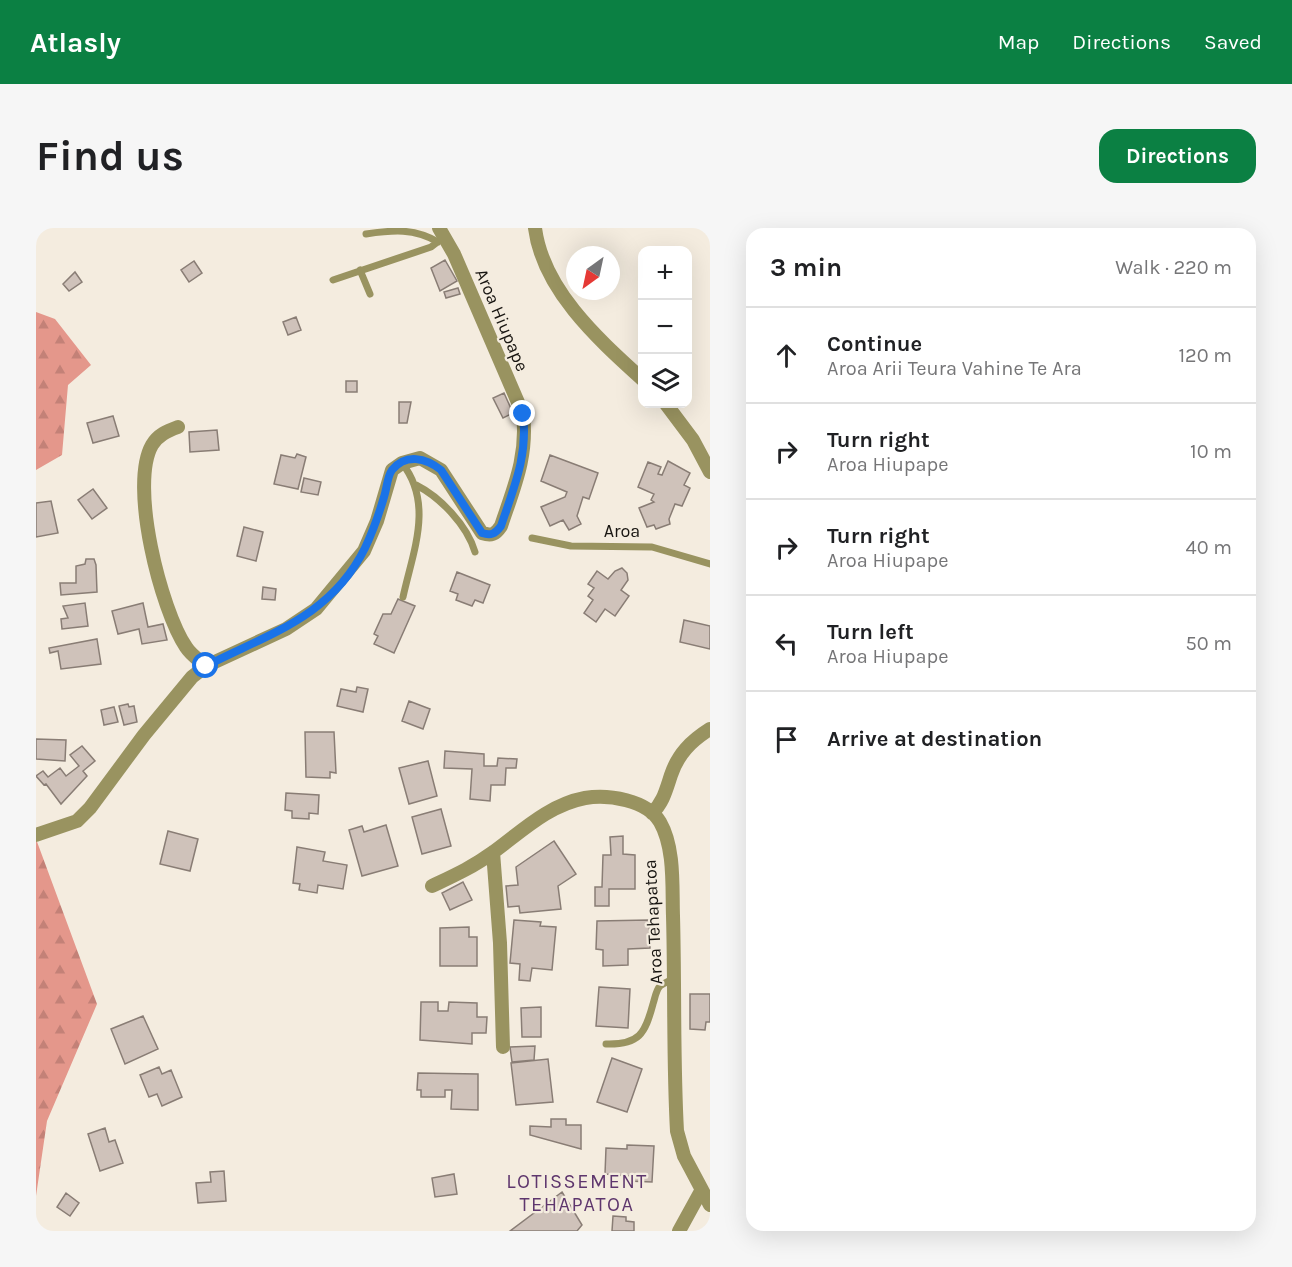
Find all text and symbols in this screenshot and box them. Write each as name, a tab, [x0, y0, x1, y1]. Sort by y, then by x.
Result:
text: Atlasly	[30, 26, 121, 59]
text: Map	[998, 30, 1039, 54]
text: Directions	[1072, 30, 1171, 54]
text: Saved	[1204, 30, 1262, 54]
button: Directions	[1099, 129, 1256, 183]
text: Find us	[36, 131, 184, 181]
north arrow	[566, 246, 620, 300]
map controls	[638, 246, 692, 408]
button: +	[638, 246, 692, 300]
text: 3 min	[770, 252, 842, 283]
text: Walk · 220 m	[1115, 256, 1232, 279]
street label: Aroa Hiupape	[471, 265, 533, 375]
button: −	[638, 300, 692, 354]
text: Continue	[827, 331, 922, 357]
icon: ahead	[770, 339, 803, 372]
text: 120 m	[1178, 344, 1232, 367]
button: layers	[638, 354, 692, 408]
text: Aroa Arii Teura Vahine Te Ara	[827, 357, 1082, 380]
route end	[509, 400, 535, 426]
text: Turn right	[827, 427, 930, 453]
icon: right	[770, 435, 803, 468]
text: 10 m	[1190, 440, 1232, 463]
text: Aroa Hiupape	[827, 453, 949, 476]
street label: Aroa	[604, 520, 640, 542]
text: Turn right	[827, 523, 930, 549]
icon: right	[770, 531, 803, 564]
text: 40 m	[1186, 536, 1232, 559]
text: Aroa Hiupape	[827, 549, 949, 572]
text: Turn left	[827, 619, 914, 645]
icon: left	[770, 627, 803, 660]
text: 50 m	[1185, 632, 1232, 655]
text: Aroa Hiupape	[827, 645, 949, 668]
route start	[192, 652, 218, 678]
icon: arrive	[770, 723, 803, 756]
text: Arrive at destination	[827, 726, 1042, 752]
street label: Aroa Tehapatoa	[639, 859, 667, 985]
district label: LOTISSEMENT TEHAPATOA	[506, 1170, 648, 1216]

